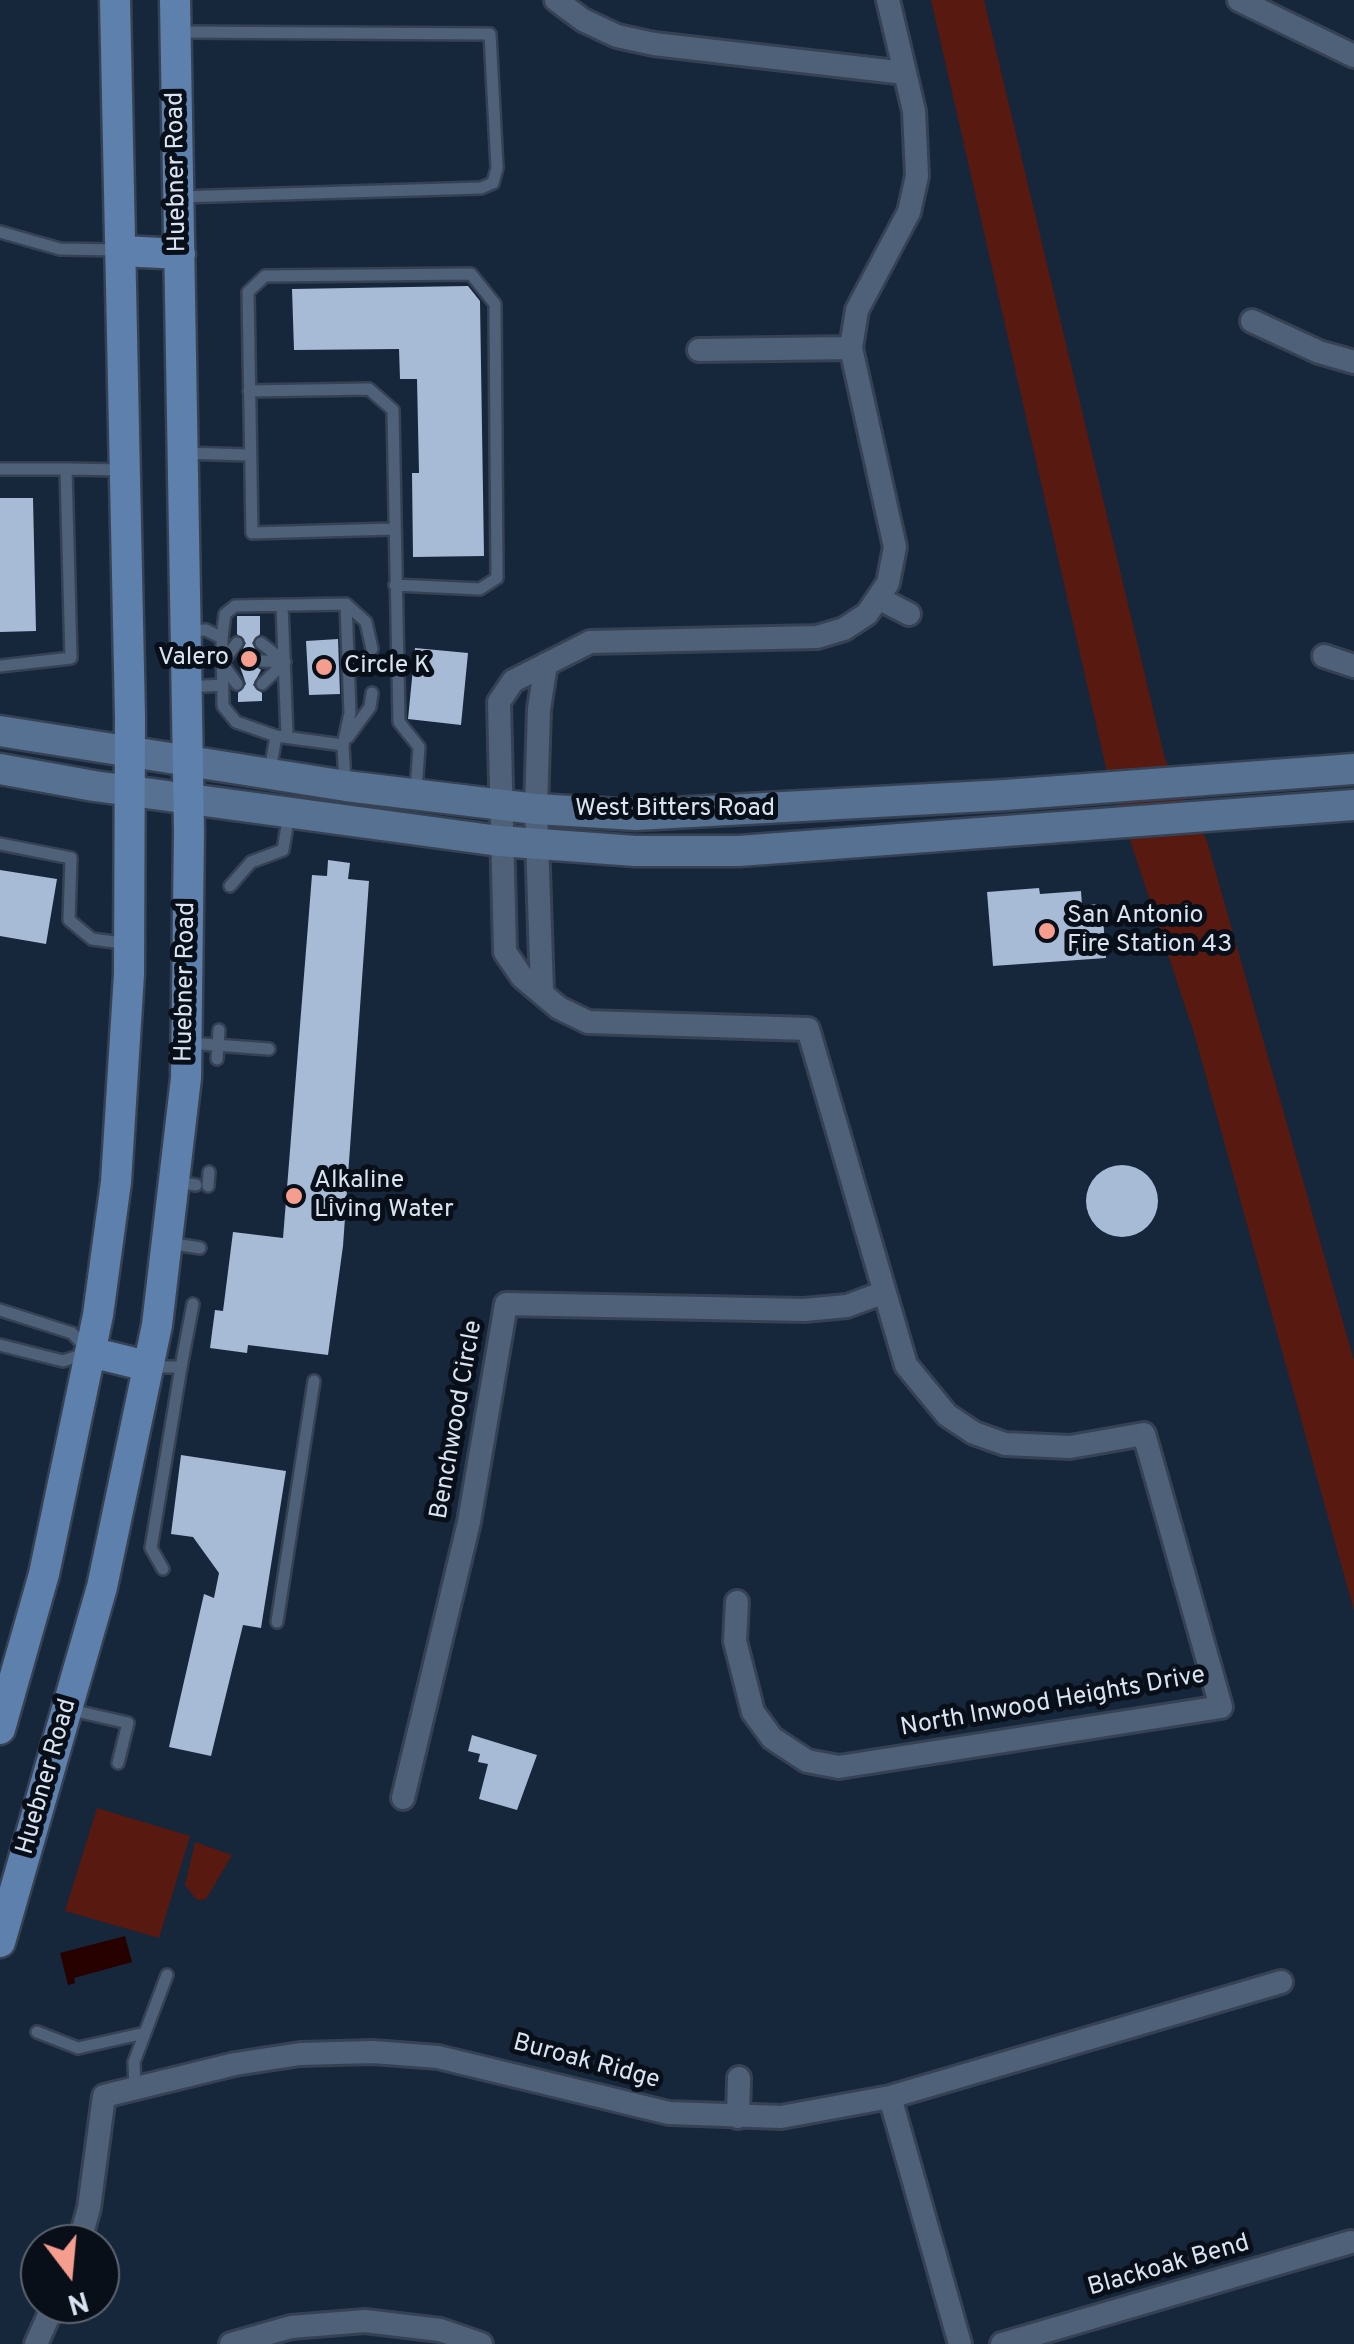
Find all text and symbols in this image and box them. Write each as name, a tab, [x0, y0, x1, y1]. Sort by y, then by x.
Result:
street label: Huebner Road	[162, 92, 194, 252]
place label: Valero	[158, 644, 229, 674]
marker: Valero	[238, 648, 260, 670]
place label: Circle K	[344, 652, 430, 682]
marker: Circle K	[313, 656, 335, 678]
street label: West Bitters Road	[575, 795, 775, 825]
street label: Huebner Road	[171, 902, 203, 1062]
place label: San Antonio Fire Station 43	[1067, 902, 1232, 961]
marker: San Antonio Fire Station 43	[1036, 920, 1058, 942]
place label: Alkaline Living Water	[314, 1167, 454, 1226]
marker: Alkaline Living Water	[283, 1185, 305, 1207]
street label: Benchwood Circle	[426, 1318, 490, 1522]
street label: North Inwood Heights Drive	[898, 1661, 1208, 1745]
street label: Huebner Road	[11, 1696, 85, 1858]
street label: Buroak Ridge	[509, 2029, 663, 2097]
north arrow	[20, 2224, 120, 2324]
street label: Blackoak Bend	[1085, 2230, 1253, 2304]
text: N	[63, 2281, 92, 2321]

